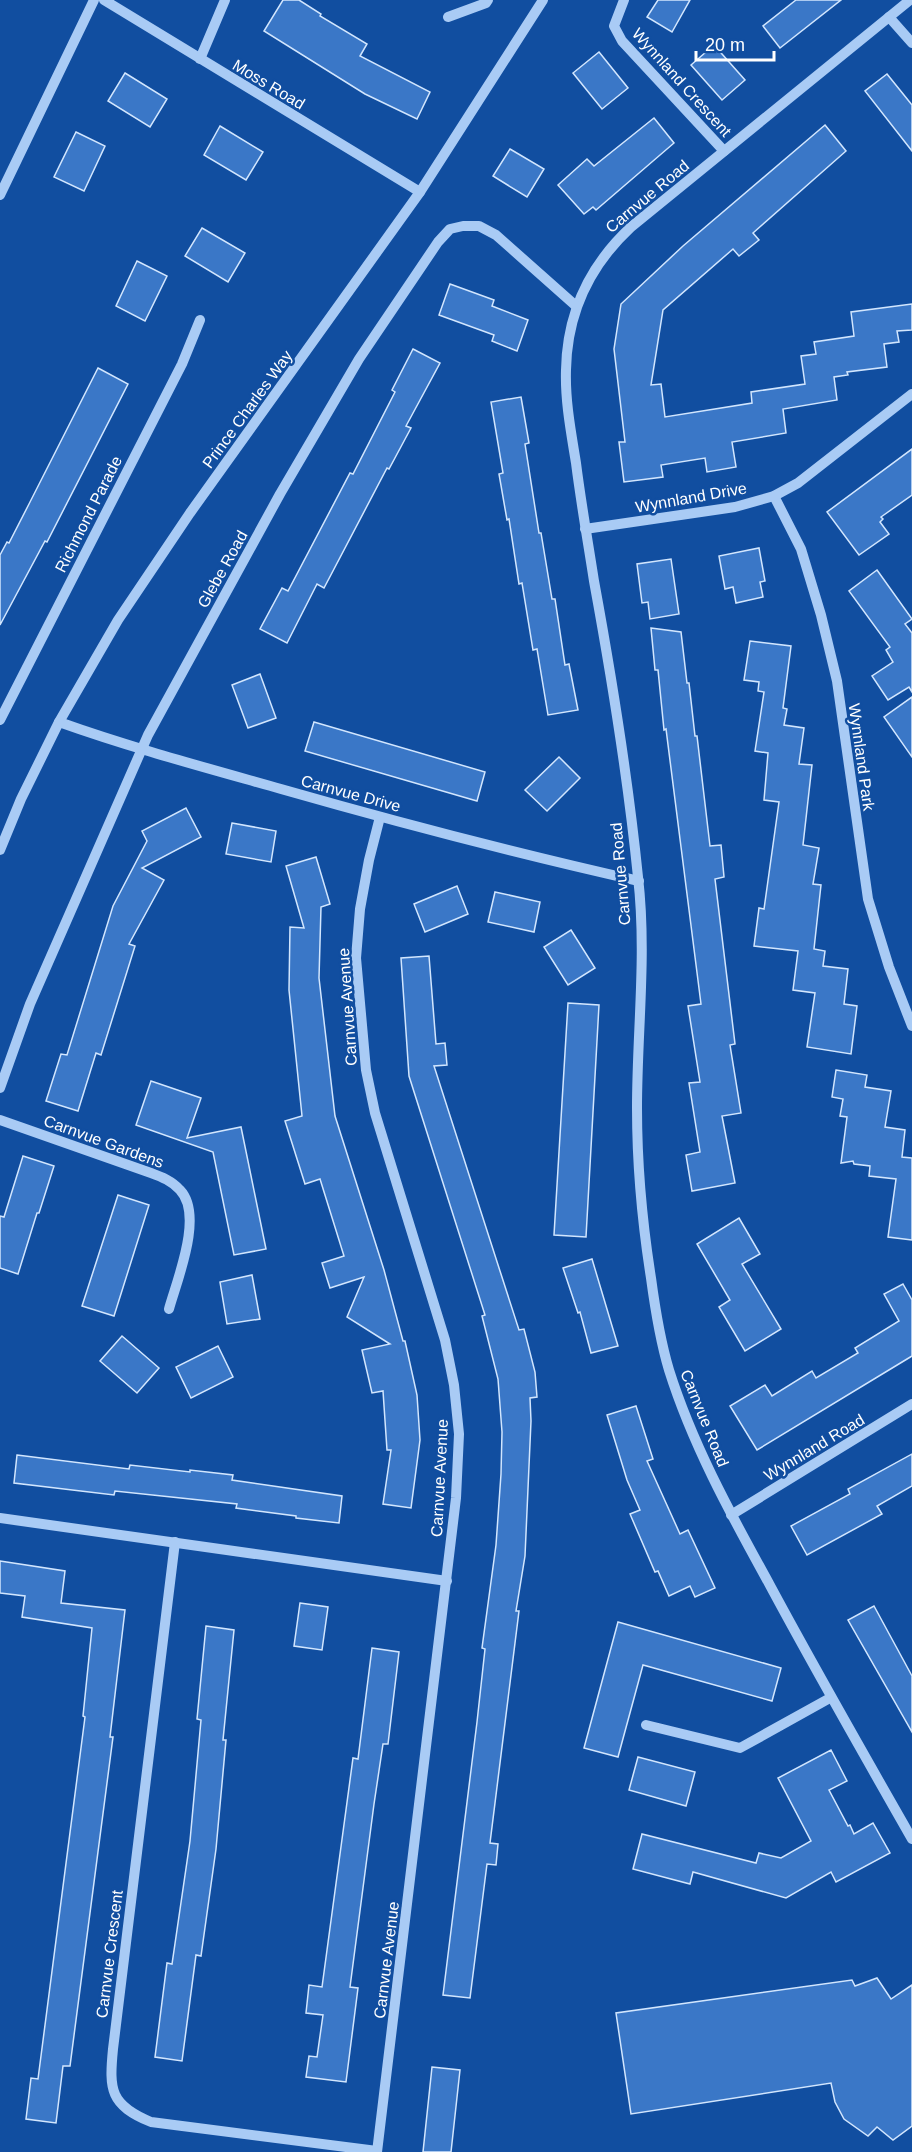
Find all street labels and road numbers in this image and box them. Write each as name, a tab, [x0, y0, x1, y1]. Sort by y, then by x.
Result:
street label: Wynnland Crescent	[629, 25, 735, 140]
street label: Moss Road	[230, 56, 308, 113]
street label: Carnvue Road	[602, 157, 692, 236]
street label: Prince Charles Way	[199, 347, 296, 471]
street label: Richmond Parade	[52, 453, 125, 575]
street label: Wynnland Drive	[634, 479, 748, 516]
street label: Glebe Road	[194, 528, 251, 611]
street label: Wynnland Park	[846, 702, 878, 813]
street label: Carnvue Drive	[299, 772, 403, 815]
street label: Carnvue Road	[608, 822, 633, 926]
street label: Carnvue Avenue	[335, 947, 360, 1066]
street label: Carnvue Gardens	[42, 1112, 166, 1171]
street label: Carnvue Road	[677, 1367, 732, 1469]
street label: Wynnland Road	[761, 1411, 867, 1484]
street label: Carnvue Avenue	[428, 1419, 451, 1537]
street label: Carnvue Crescent	[93, 1888, 126, 2019]
street label: Carnvue Avenue	[371, 1900, 402, 2020]

